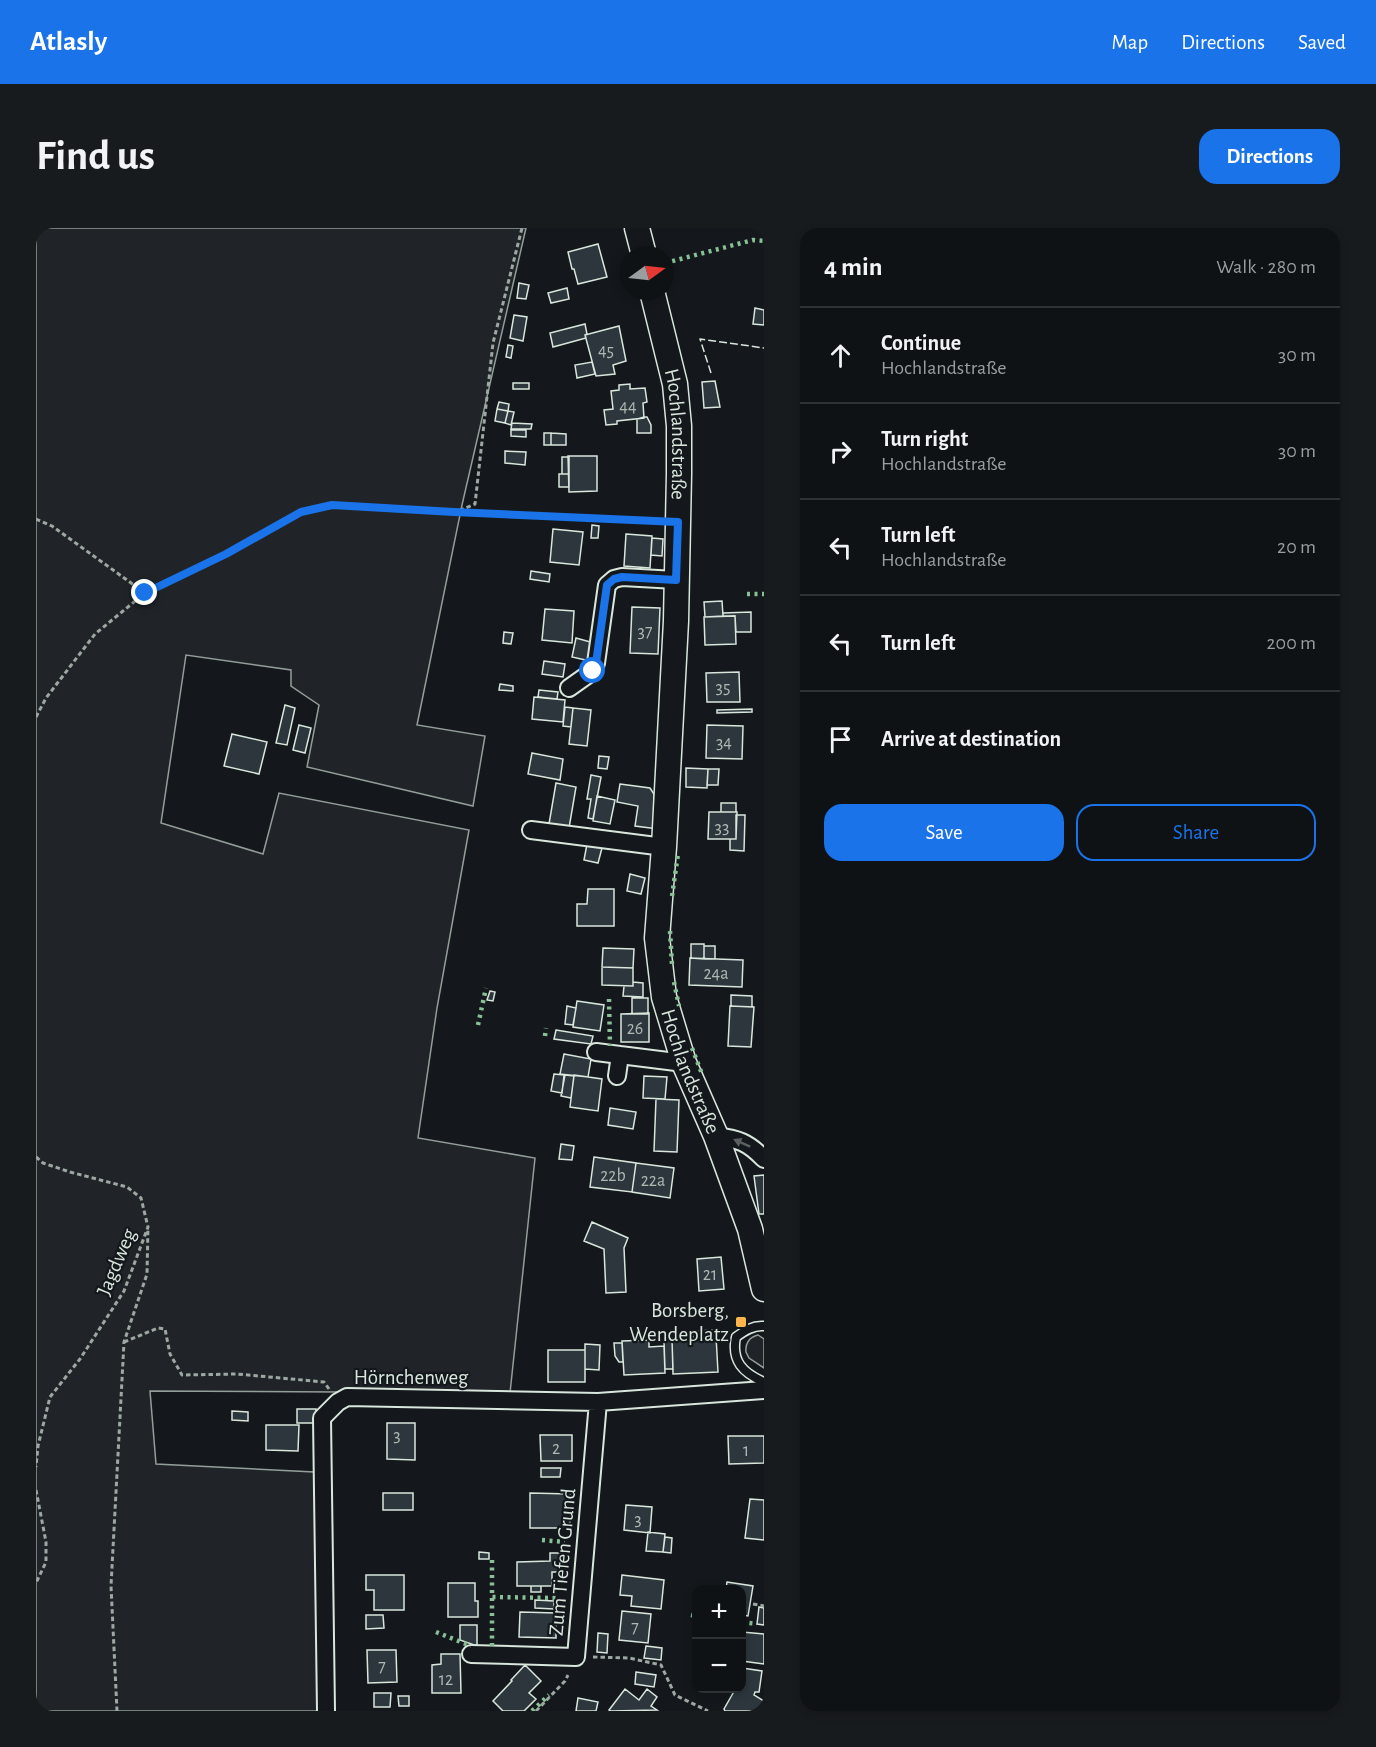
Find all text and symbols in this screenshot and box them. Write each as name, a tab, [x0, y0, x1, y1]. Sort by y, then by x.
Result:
text: Atlasly	[30, 28, 107, 56]
text: Map	[1112, 32, 1148, 53]
text: Directions	[1181, 32, 1265, 53]
text: Saved	[1298, 32, 1346, 53]
button: Directions	[1199, 129, 1340, 184]
text: Find us	[36, 135, 155, 177]
north arrow	[620, 246, 674, 300]
text: 4 min	[824, 254, 883, 280]
text: Walk · 280 m	[1216, 257, 1316, 277]
text: Continue	[881, 332, 961, 354]
icon: ahead	[824, 339, 857, 372]
house number: 45	[598, 342, 614, 360]
text: 30 m	[1278, 345, 1316, 365]
text: Hochlandstraße	[881, 358, 1006, 378]
street label: Hochlandstraße	[661, 366, 689, 500]
house number: 44	[619, 398, 637, 416]
text: Turn right	[881, 428, 968, 450]
icon: right	[824, 435, 857, 468]
text: 30 m	[1278, 441, 1316, 461]
text: Hochlandstraße	[881, 454, 1006, 474]
text: Turn left	[881, 524, 955, 546]
icon: left	[824, 531, 857, 564]
text: 20 m	[1277, 537, 1316, 557]
text: Hochlandstraße	[881, 550, 1006, 570]
route end	[131, 579, 157, 605]
house number: 37	[638, 623, 652, 641]
icon: left	[824, 627, 857, 660]
text: Turn left	[881, 632, 955, 654]
text: 200 m	[1266, 633, 1316, 653]
route start	[579, 657, 605, 683]
house number: 35	[716, 679, 730, 697]
icon: arrive	[824, 723, 857, 756]
text: Arrive at destination	[881, 728, 1061, 750]
house number: 34	[716, 734, 732, 752]
button: Save	[824, 804, 1064, 861]
button: Share	[1076, 804, 1316, 861]
house number: 33	[715, 819, 729, 837]
house number: 24a	[703, 965, 729, 983]
street label: Hochlandstraße	[657, 1007, 724, 1137]
house number: 26	[627, 1020, 643, 1038]
one-way arrow	[733, 1138, 751, 1148]
house number: 22b	[600, 1167, 626, 1185]
house number: 22a	[641, 1172, 665, 1190]
street label: Jagdweg	[93, 1225, 140, 1299]
house number: 21	[703, 1266, 717, 1284]
place label: Borsberg, Wendeplatz	[629, 1300, 729, 1345]
marker: Borsberg, Wendeplatz	[734, 1315, 748, 1329]
street label: Hörnchenweg	[354, 1367, 469, 1388]
house number: 3	[393, 1427, 401, 1445]
house number: 2	[552, 1440, 560, 1458]
house number: 1	[743, 1442, 749, 1460]
street label: Zum Tiefen Grund	[546, 1487, 579, 1637]
house number: 3	[634, 1511, 642, 1529]
map controls	[692, 1585, 746, 1693]
button: +	[692, 1585, 746, 1639]
house number: 7	[631, 1619, 639, 1637]
button: −	[692, 1639, 746, 1693]
house number: 7	[378, 1658, 386, 1676]
house number: 12	[439, 1671, 453, 1689]

